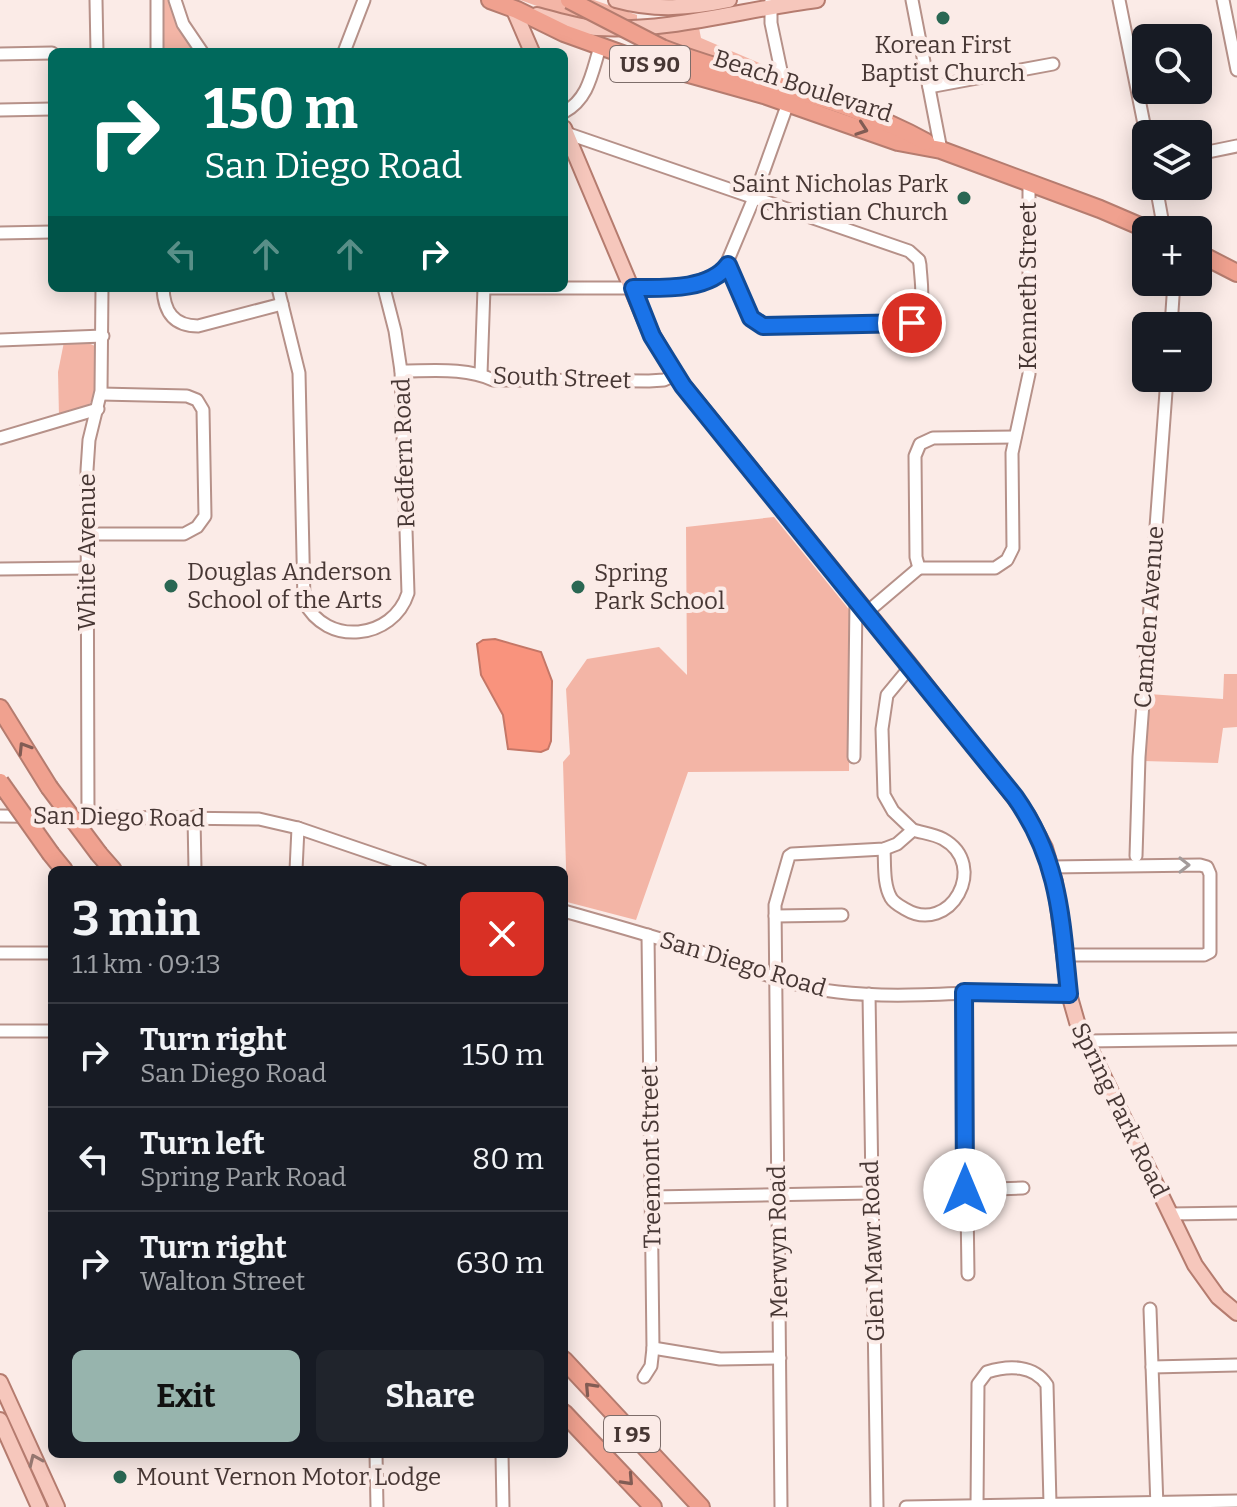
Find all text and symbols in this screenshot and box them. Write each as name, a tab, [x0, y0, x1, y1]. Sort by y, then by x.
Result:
marker: Korean First Baptist Church	[934, 9, 952, 27]
map controls	[1132, 24, 1212, 392]
button: search	[1132, 24, 1212, 104]
place label: Korean First Baptist Church	[861, 31, 1025, 87]
street label: Beach Boulevard	[710, 44, 896, 128]
road number: US 90	[610, 46, 690, 82]
text: 150 m	[204, 76, 358, 143]
icon: right	[72, 80, 176, 184]
one-way arrow	[854, 120, 868, 136]
button: layers	[1132, 120, 1212, 200]
text: San Diego Road	[204, 144, 462, 188]
place label: Saint Nicholas Park Christian Church	[732, 170, 948, 226]
marker: Saint Nicholas Park Christian Church	[955, 189, 973, 207]
street label: Kenneth Street	[1014, 201, 1042, 370]
button: +	[1132, 216, 1212, 296]
icon: left	[160, 232, 204, 276]
icon: ahead	[244, 232, 288, 276]
icon: ahead	[328, 232, 372, 276]
icon: right	[412, 232, 456, 276]
pin	[878, 289, 946, 357]
icon: arrive	[890, 301, 934, 345]
button: −	[1132, 312, 1212, 392]
street label: South Street	[492, 362, 632, 394]
street label: Redfern Road	[387, 377, 421, 529]
street label: White Avenue	[73, 473, 101, 631]
street label: Camden Avenue	[1129, 525, 1169, 709]
place label: Douglas Anderson School of the Arts	[187, 558, 392, 614]
place label: Spring Park School	[594, 559, 725, 615]
marker: Douglas Anderson School of the Arts	[162, 577, 180, 595]
marker: Spring Park School	[569, 578, 587, 596]
one-way arrow	[18, 743, 33, 757]
street label: San Diego Road	[33, 801, 205, 833]
one-way arrow	[1178, 856, 1191, 874]
text: 3 min	[72, 890, 200, 948]
button: close	[460, 892, 544, 976]
street label: San Diego Road	[657, 925, 829, 1003]
text: 1.1 km · 09:13	[72, 949, 221, 980]
street label: Spring Park Road	[1066, 1018, 1174, 1202]
text: Turn right	[140, 1022, 287, 1058]
icon: right	[72, 1033, 116, 1077]
text: 150 m	[462, 1037, 544, 1073]
text: San Diego Road	[140, 1058, 327, 1089]
street label: Treemont Street	[635, 1065, 667, 1249]
text: Turn left	[140, 1126, 265, 1162]
icon: left	[72, 1137, 116, 1181]
text: 80 m	[472, 1141, 544, 1177]
position arrow	[923, 1148, 1007, 1232]
street label: Glen Mawr Road	[856, 1160, 890, 1342]
text: Spring Park Road	[140, 1162, 347, 1193]
street label: Merwyn Road	[763, 1165, 793, 1319]
text: Turn right	[140, 1230, 287, 1266]
icon: right	[72, 1241, 116, 1285]
text: 630 m	[456, 1245, 544, 1281]
text: Walton Street	[140, 1266, 305, 1297]
button: Exit	[72, 1350, 300, 1442]
button: Share	[316, 1350, 544, 1442]
one-way arrow	[586, 1383, 600, 1398]
road number: I 95	[604, 1416, 660, 1452]
one-way arrow	[29, 1454, 45, 1469]
place label: Mount Vernon Motor Lodge	[136, 1463, 441, 1491]
marker: Mount Vernon Motor Lodge	[111, 1468, 129, 1486]
one-way arrow	[618, 1471, 633, 1485]

